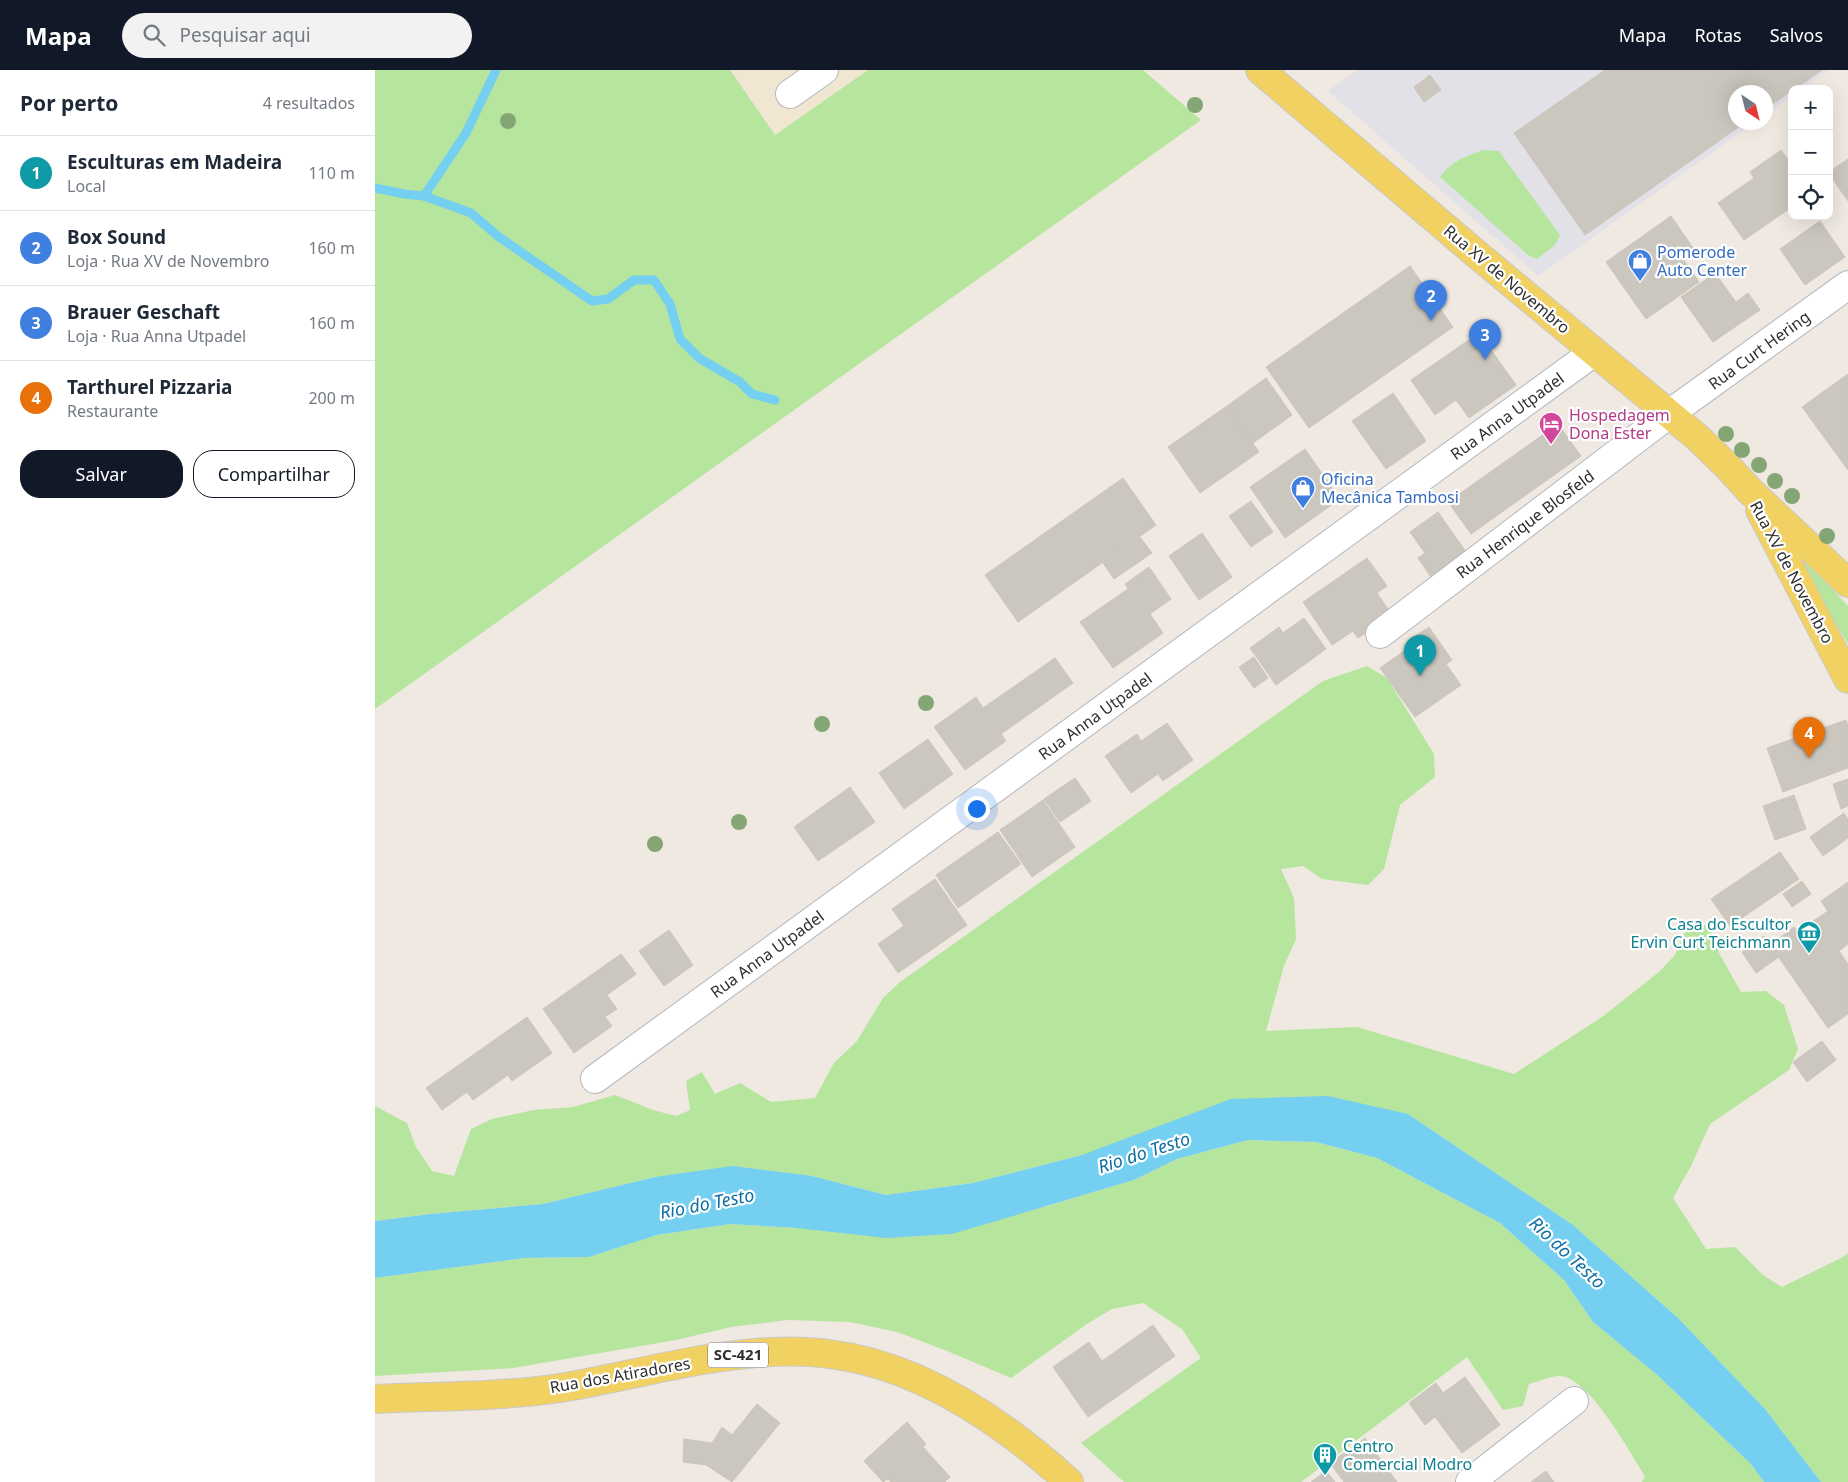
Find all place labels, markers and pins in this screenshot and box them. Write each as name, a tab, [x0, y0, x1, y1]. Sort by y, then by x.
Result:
place label: Pomerode Auto Center	[1657, 241, 1748, 281]
shop icon: Pomerode Auto Center	[1627, 248, 1653, 282]
pin: 2	[1415, 280, 1447, 321]
pin: 3	[1469, 319, 1501, 360]
place label: Hospedagem Dona Ester	[1569, 404, 1670, 444]
hotel icon: Hospedagem Dona Ester	[1538, 411, 1564, 445]
place label: Oficina Mecânica Tambosi	[1321, 468, 1459, 508]
shop icon: Oficina Mecânica Tambosi	[1290, 475, 1316, 509]
pin: 1	[1404, 635, 1436, 676]
pin: 4	[1793, 717, 1825, 758]
place label: Casa do Escultor Ervin Curt Teichmann	[1630, 913, 1791, 953]
museum icon: Casa do Escultor Ervin Curt Teichmann	[1796, 920, 1822, 954]
place label: Centro Comercial Modro	[1343, 1435, 1472, 1475]
building icon: Centro Comercial Modro	[1312, 1442, 1338, 1476]

